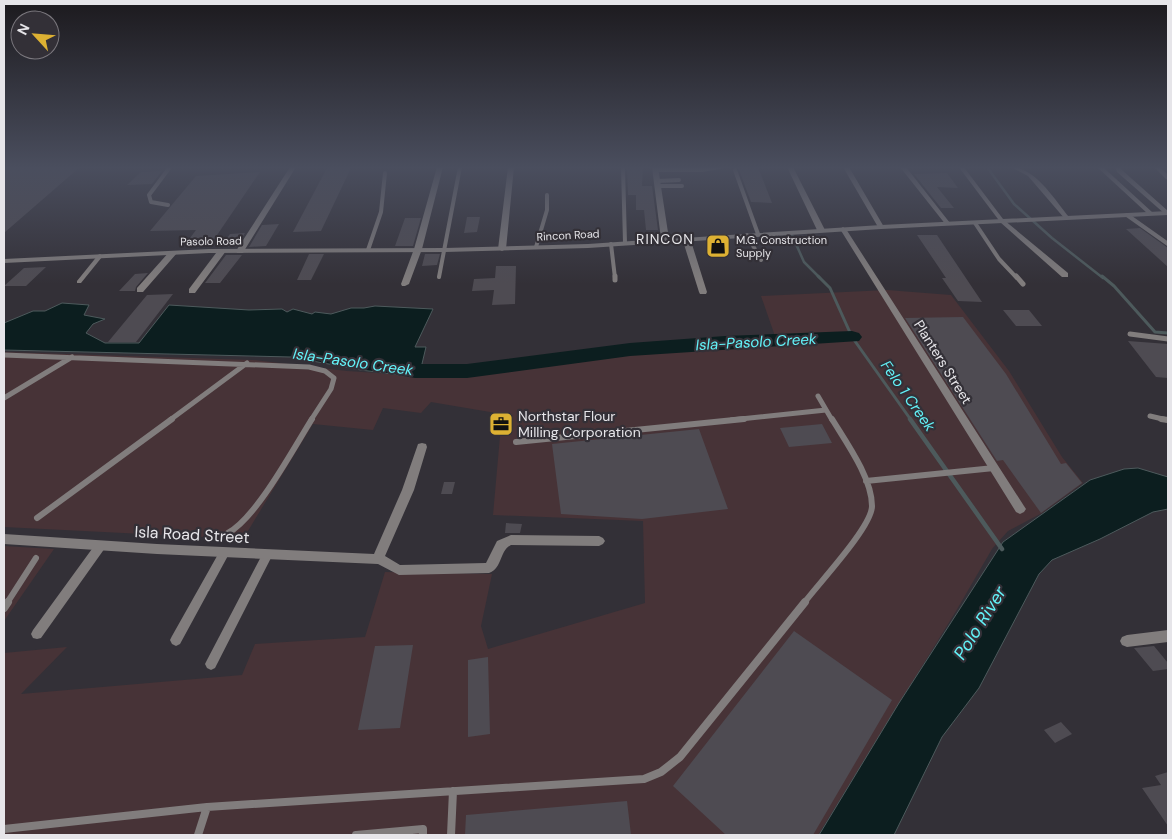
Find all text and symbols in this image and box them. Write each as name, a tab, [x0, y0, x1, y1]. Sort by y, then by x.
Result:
north arrow	[10, 10, 60, 60]
text: N	[13, 21, 34, 38]
street label: Rincon Road	[536, 226, 600, 244]
district label: RINCON	[636, 230, 694, 248]
street label: Pasolo Road	[180, 233, 242, 249]
shop icon: M.G. Construction Supply	[705, 233, 731, 259]
place label: M.G. Construction Supply	[736, 233, 827, 260]
street label: Planters Street	[910, 317, 976, 407]
water label: Isla-Pasolo Creek	[695, 329, 817, 355]
water label: Isla-Pasolo Creek	[292, 344, 415, 380]
water label: Felo 1 Creek	[876, 356, 940, 436]
place label: Northstar Flour Milling Corporation	[518, 407, 641, 441]
office icon: Northstar Flour Milling Corporation	[488, 411, 514, 437]
street label: Isla Road Street	[134, 521, 250, 548]
water label: Polo River	[948, 581, 1013, 664]

